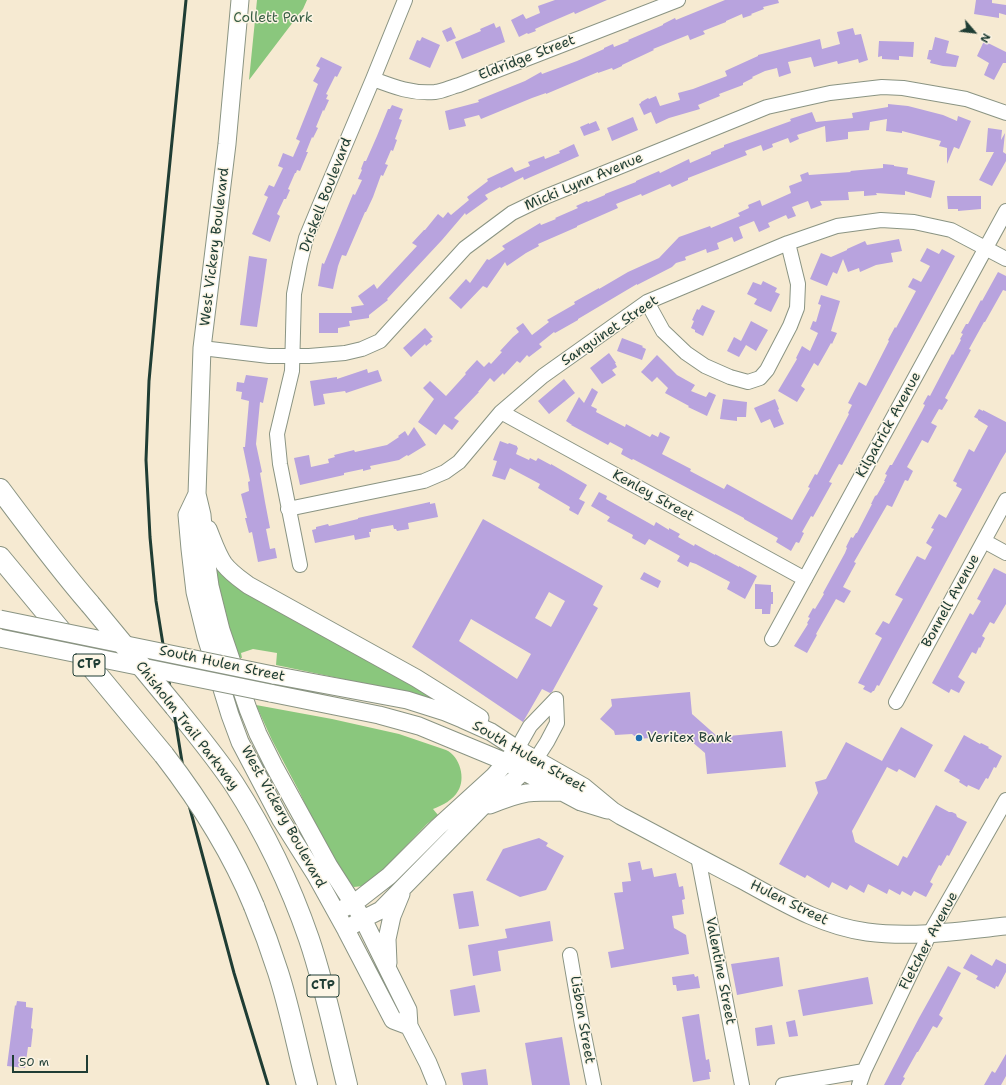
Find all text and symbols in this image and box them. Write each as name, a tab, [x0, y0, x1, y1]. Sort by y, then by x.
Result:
park label: Collett Park	[233, 10, 313, 26]
north arrow	[954, 12, 994, 52]
text: N	[976, 30, 994, 45]
street label: Eldridge Street	[476, 32, 578, 84]
street label: Driskell Boulevard	[296, 135, 356, 255]
street label: Micki Lynn Avenue	[522, 150, 646, 214]
street label: West Vickery Boulevard	[197, 167, 233, 327]
street label: Sanguinet Street	[558, 292, 662, 370]
street label: Kilpatrick Avenue	[853, 369, 925, 481]
street label: Kenley Street	[609, 467, 697, 525]
street label: Bonnell Avenue	[918, 551, 984, 651]
street label: South Hulen Street	[158, 642, 286, 686]
road number: CTP	[73, 654, 105, 676]
street label: Chisholm Trail Parkway	[132, 658, 242, 794]
street label: South Hulen Street	[469, 718, 589, 796]
place label: Veritex Bank	[647, 730, 732, 746]
marker: Veritex Bank	[634, 733, 644, 743]
street label: West Vickery Boulevard	[237, 743, 329, 891]
street label: Hulen Street	[747, 877, 831, 929]
street label: Fletcher Avenue	[896, 889, 962, 993]
street label: Valentine Street	[701, 916, 739, 1026]
road number: CTP	[307, 975, 339, 997]
street label: Lisbon Street	[566, 975, 598, 1065]
scale bar	[14, 1047, 90, 1073]
text: 50 m	[19, 1054, 49, 1070]

